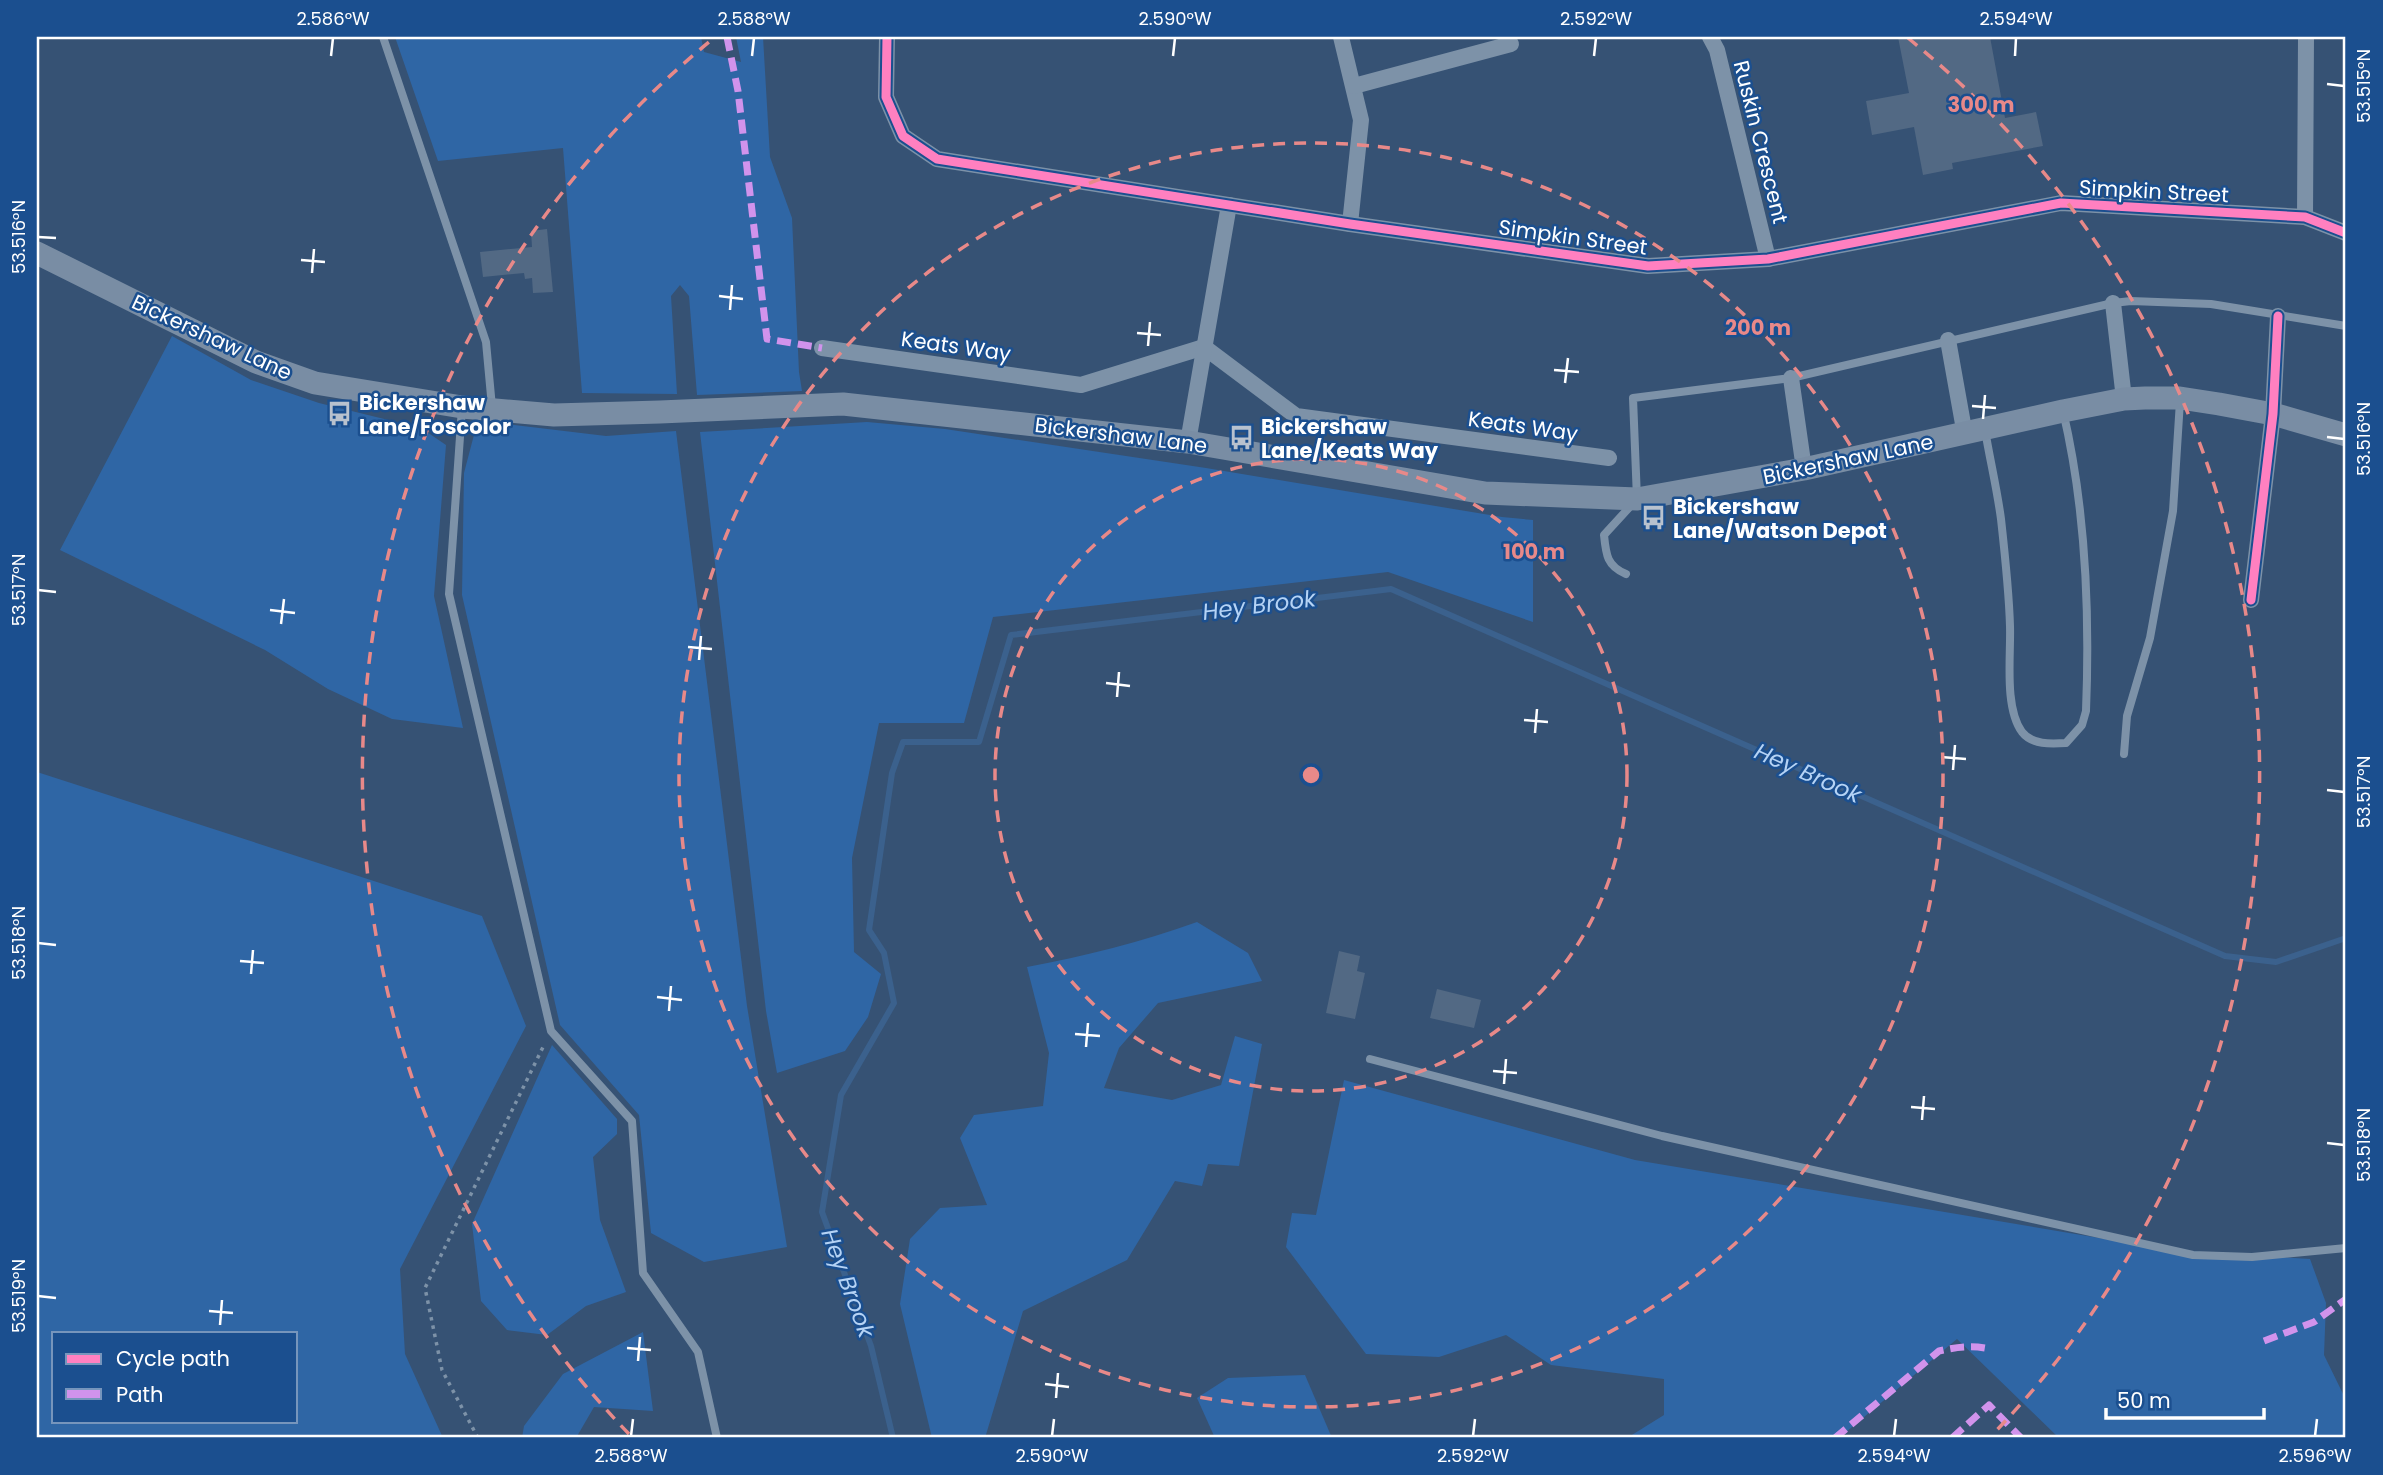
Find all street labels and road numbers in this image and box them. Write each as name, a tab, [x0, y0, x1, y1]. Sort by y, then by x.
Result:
street label: Ruskin Crescent	[1727, 57, 1795, 227]
street label: Simpkin Street	[2078, 173, 2230, 209]
street label: Simpkin Street	[1497, 212, 1649, 262]
street label: Bickershaw Lane	[127, 287, 297, 387]
street label: Keats Way	[899, 324, 1013, 368]
street label: Keats Way	[1466, 404, 1580, 448]
street label: Bickershaw Lane	[1033, 410, 1209, 460]
street label: Bickershaw Lane	[1760, 427, 1936, 491]

